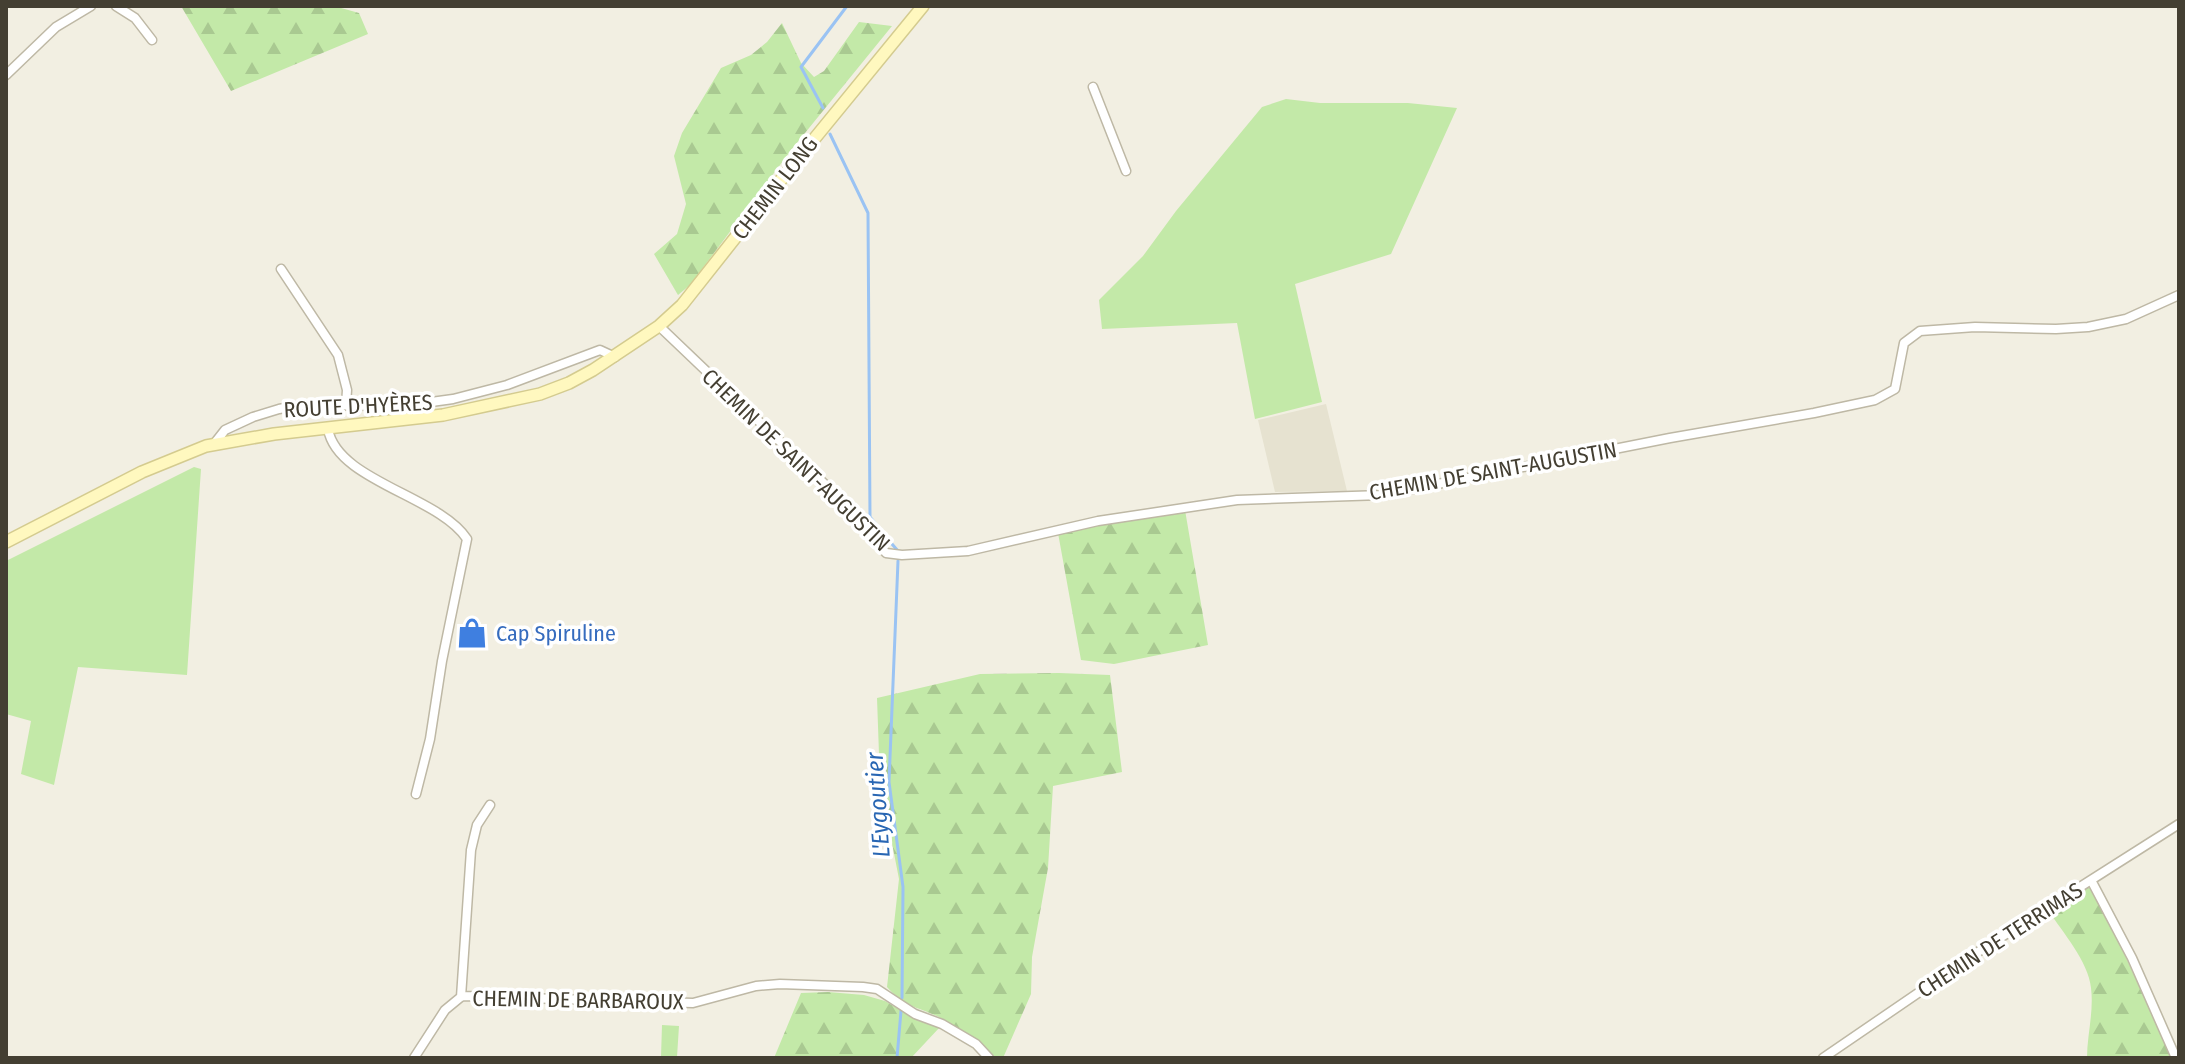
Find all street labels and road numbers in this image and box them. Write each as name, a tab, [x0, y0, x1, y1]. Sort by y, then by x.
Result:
street label: CHEMIN LONG	[726, 131, 824, 245]
street label: CHEMIN DE SAINT-AUGUSTIN	[696, 363, 896, 557]
street label: ROUTE D'HYÈRES	[283, 389, 433, 423]
street label: CHEMIN DE SAINT-AUGUSTIN	[1367, 436, 1619, 506]
street label: CHEMIN DE TERRIMAS	[1912, 877, 2088, 1003]
street label: CHEMIN DE BARBAROUX	[472, 985, 684, 1015]

